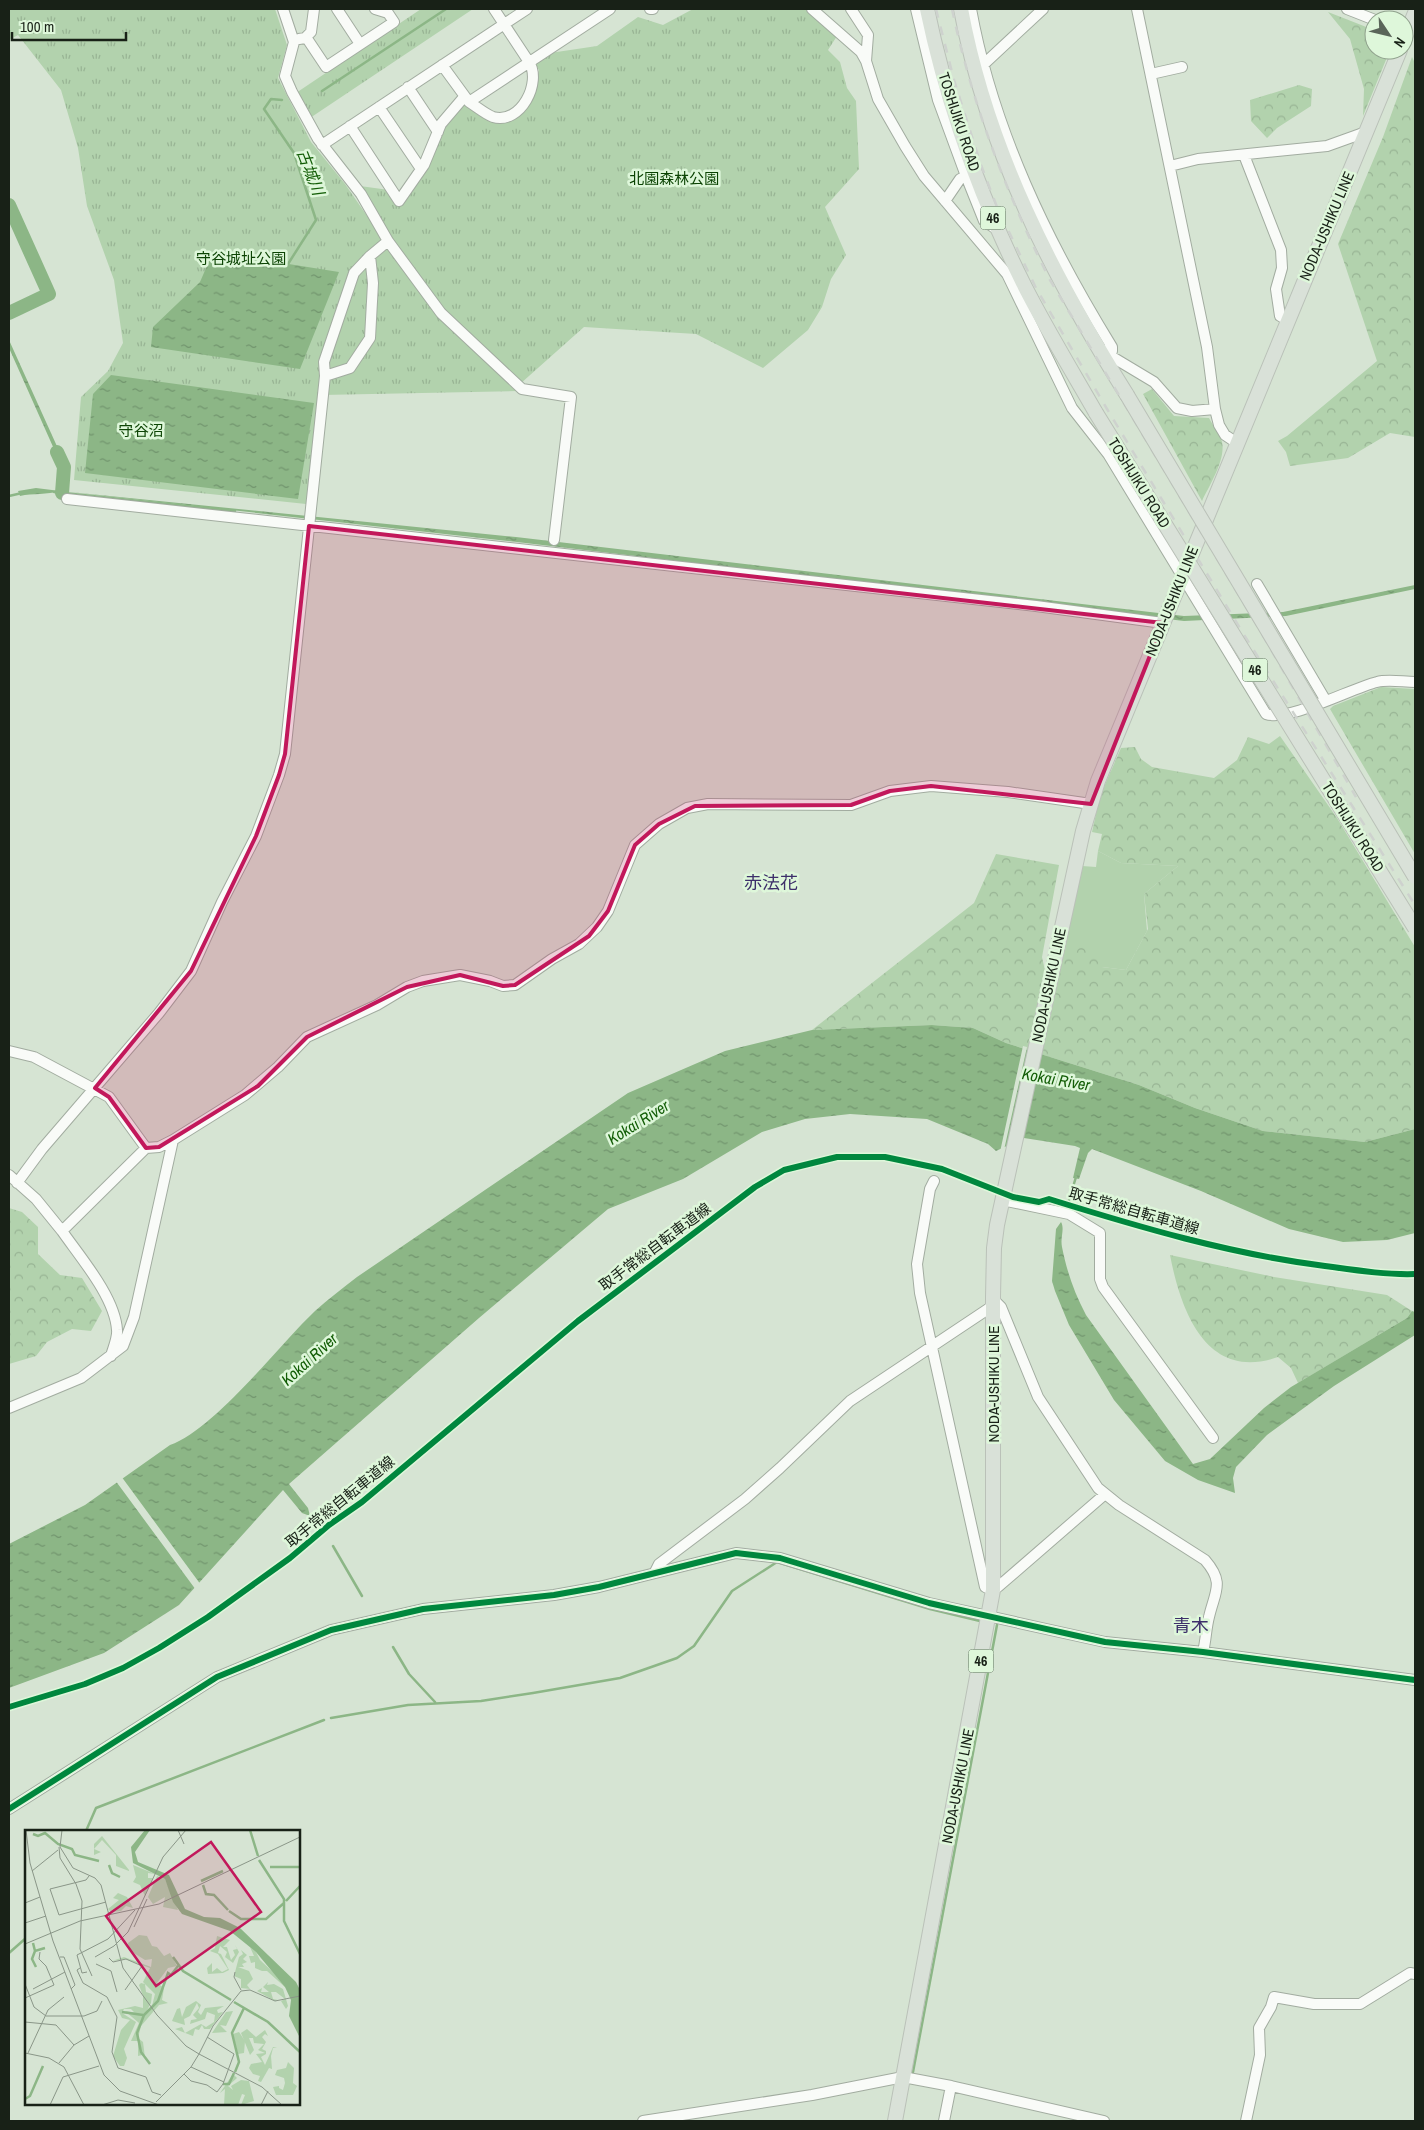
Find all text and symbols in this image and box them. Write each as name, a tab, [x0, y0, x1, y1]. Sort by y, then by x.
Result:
scale bar	[12, 10, 126, 42]
north arrow	[1364, 10, 1414, 60]
text: 100 m	[20, 16, 54, 37]
text: N	[1390, 34, 1409, 51]
street label: TOSHIJIKU ROAD	[934, 70, 985, 174]
water label: 古城川	[292, 146, 331, 200]
park label: 北園森林公園	[629, 168, 719, 189]
street label: NODA-USHIKU LINE	[1294, 168, 1359, 284]
road number: 46	[980, 207, 1006, 230]
park label: 守谷城址公園	[196, 248, 286, 269]
park label: 守谷沼	[118, 420, 164, 441]
street label: TOSHIJIKU ROAD	[1103, 433, 1176, 532]
street label: NODA-USHIKU LINE	[1140, 543, 1203, 659]
road number: 46	[1242, 658, 1268, 682]
street label: TOSHIJIKU ROAD	[1317, 777, 1390, 876]
district label: 赤法花	[744, 870, 798, 895]
street label: NODA-USHIKU LINE	[1026, 926, 1071, 1044]
water label: Kokai River	[1020, 1062, 1092, 1096]
water label: Kokai River	[603, 1094, 673, 1149]
street label: 取手常総自転車道線	[1066, 1182, 1202, 1239]
street label: 取手常総自転車道線	[594, 1198, 715, 1296]
street label: NODA-USHIKU LINE	[983, 1326, 1004, 1442]
water label: Kokai River	[276, 1327, 342, 1390]
street label: 取手常総自転車道線	[281, 1451, 399, 1552]
district label: 青木	[1173, 1613, 1209, 1638]
road number: 46	[968, 1650, 994, 1672]
street label: NODA-USHIKU LINE	[936, 1727, 979, 1845]
inset map	[25, 1830, 300, 2105]

